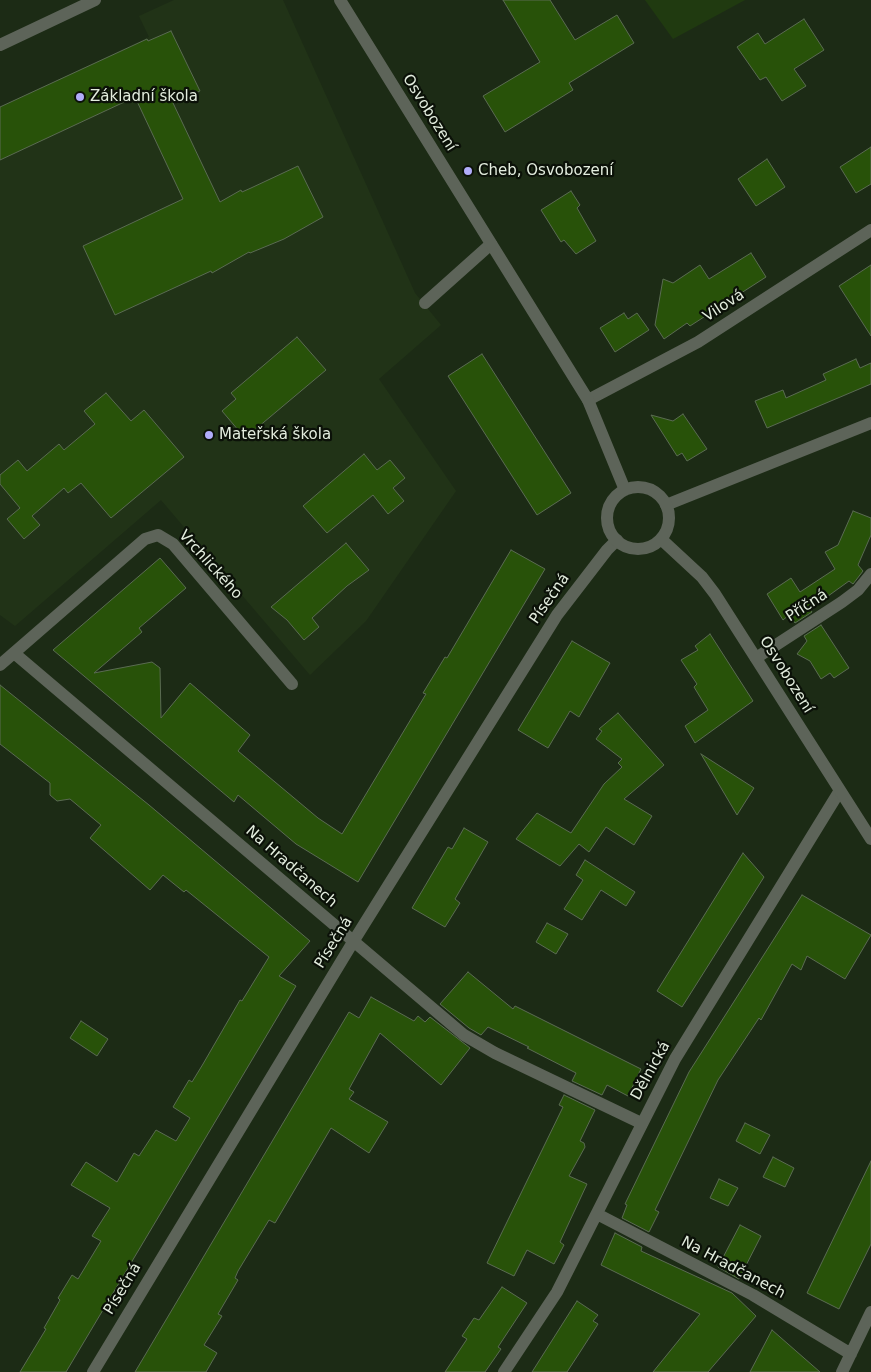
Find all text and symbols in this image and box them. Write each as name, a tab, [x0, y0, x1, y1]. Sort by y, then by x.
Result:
street label: Osvobození	[398, 71, 460, 155]
place label: Základní škola	[90, 88, 198, 106]
marker: Základní škola	[74, 91, 86, 103]
place label: Cheb, Osvobození	[478, 162, 613, 180]
marker: Cheb, Osvobození	[462, 165, 474, 177]
street label: Vilová	[700, 286, 748, 326]
place label: Mateřská škola	[219, 426, 331, 444]
marker: Mateřská škola	[203, 429, 215, 441]
street label: Vrchlického	[174, 527, 246, 603]
street label: Písečná	[526, 570, 574, 628]
street label: Příčná	[783, 586, 831, 626]
street label: Osvobození	[755, 633, 817, 717]
street label: Na Hradčanech	[242, 822, 340, 912]
street label: Písečná	[311, 914, 357, 972]
street label: Dělnická	[627, 1038, 675, 1104]
street label: Na Hradčanech	[678, 1233, 788, 1303]
street label: Písečná	[101, 1260, 145, 1318]

